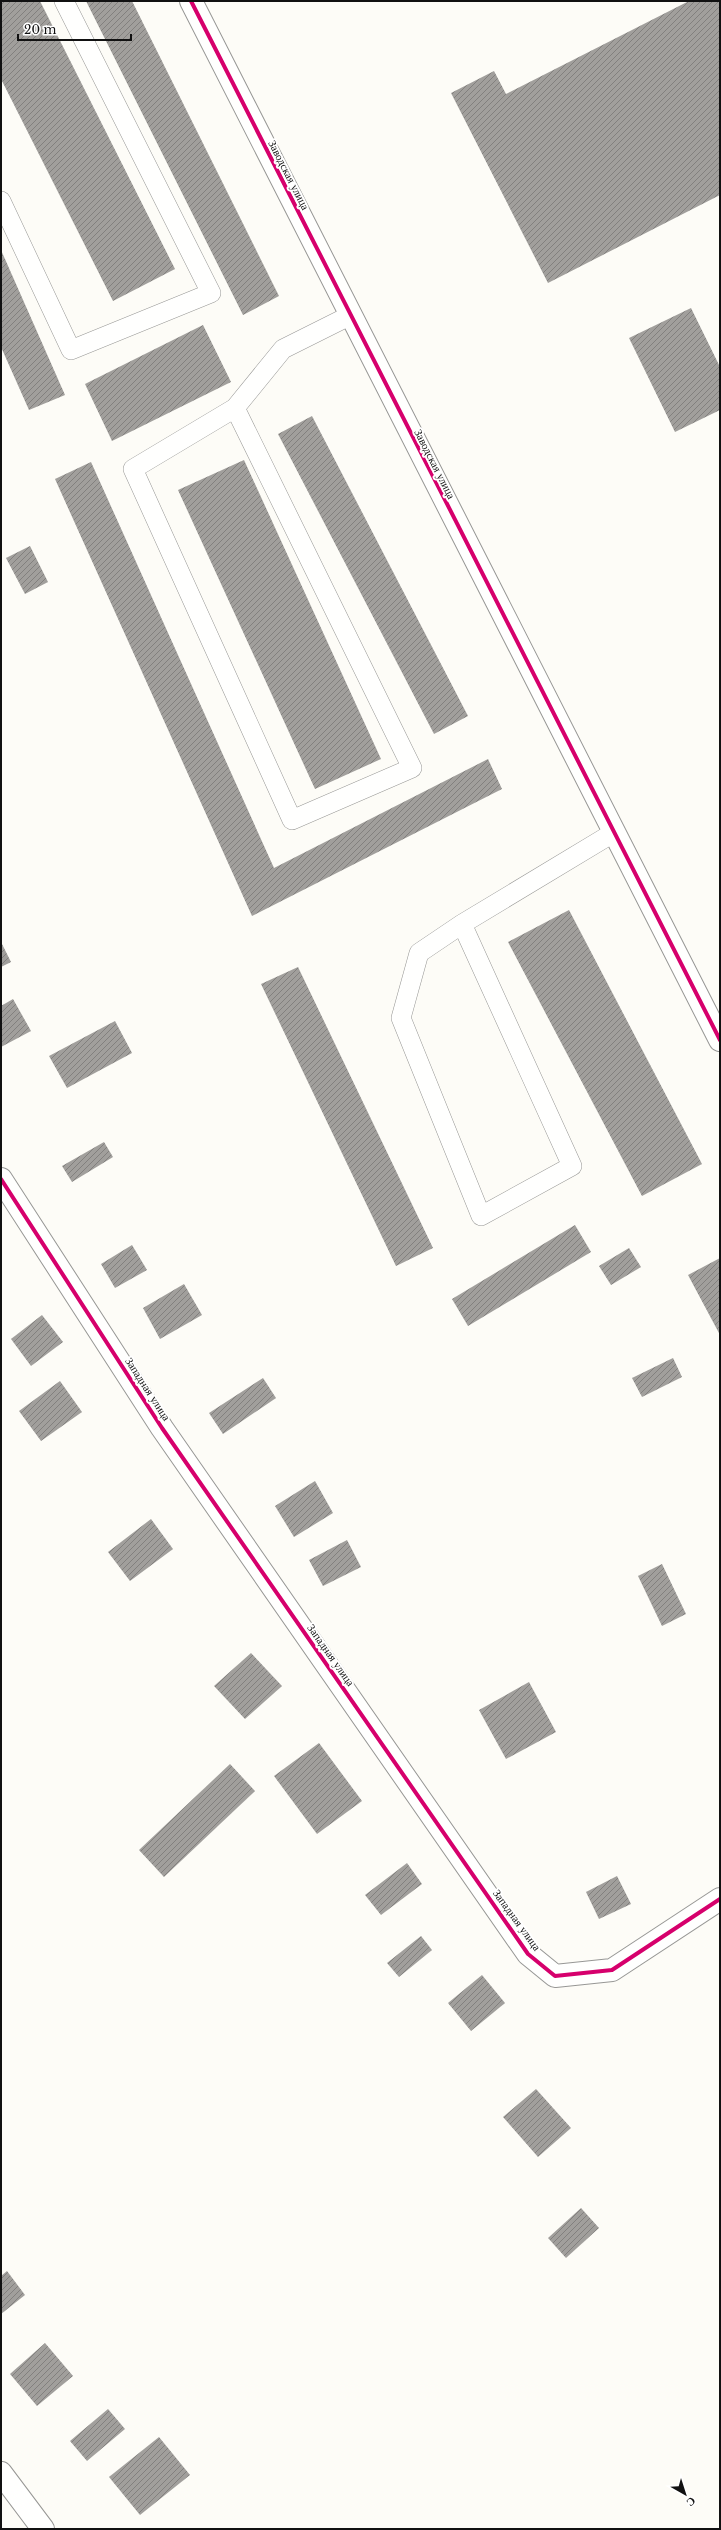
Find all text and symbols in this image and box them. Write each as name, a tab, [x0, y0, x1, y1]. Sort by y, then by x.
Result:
scale bar	[18, 16, 131, 42]
text: 20 m	[24, 22, 56, 37]
street label: Заводская улица	[265, 138, 313, 212]
street label: Заводская улица	[411, 427, 459, 501]
street label: Западная улица	[122, 1355, 174, 1423]
street label: Западная улица	[304, 1621, 358, 1689]
street label: Западная улица	[490, 1886, 544, 1954]
north arrow	[665, 2474, 705, 2514]
text: С	[684, 2494, 699, 2510]

